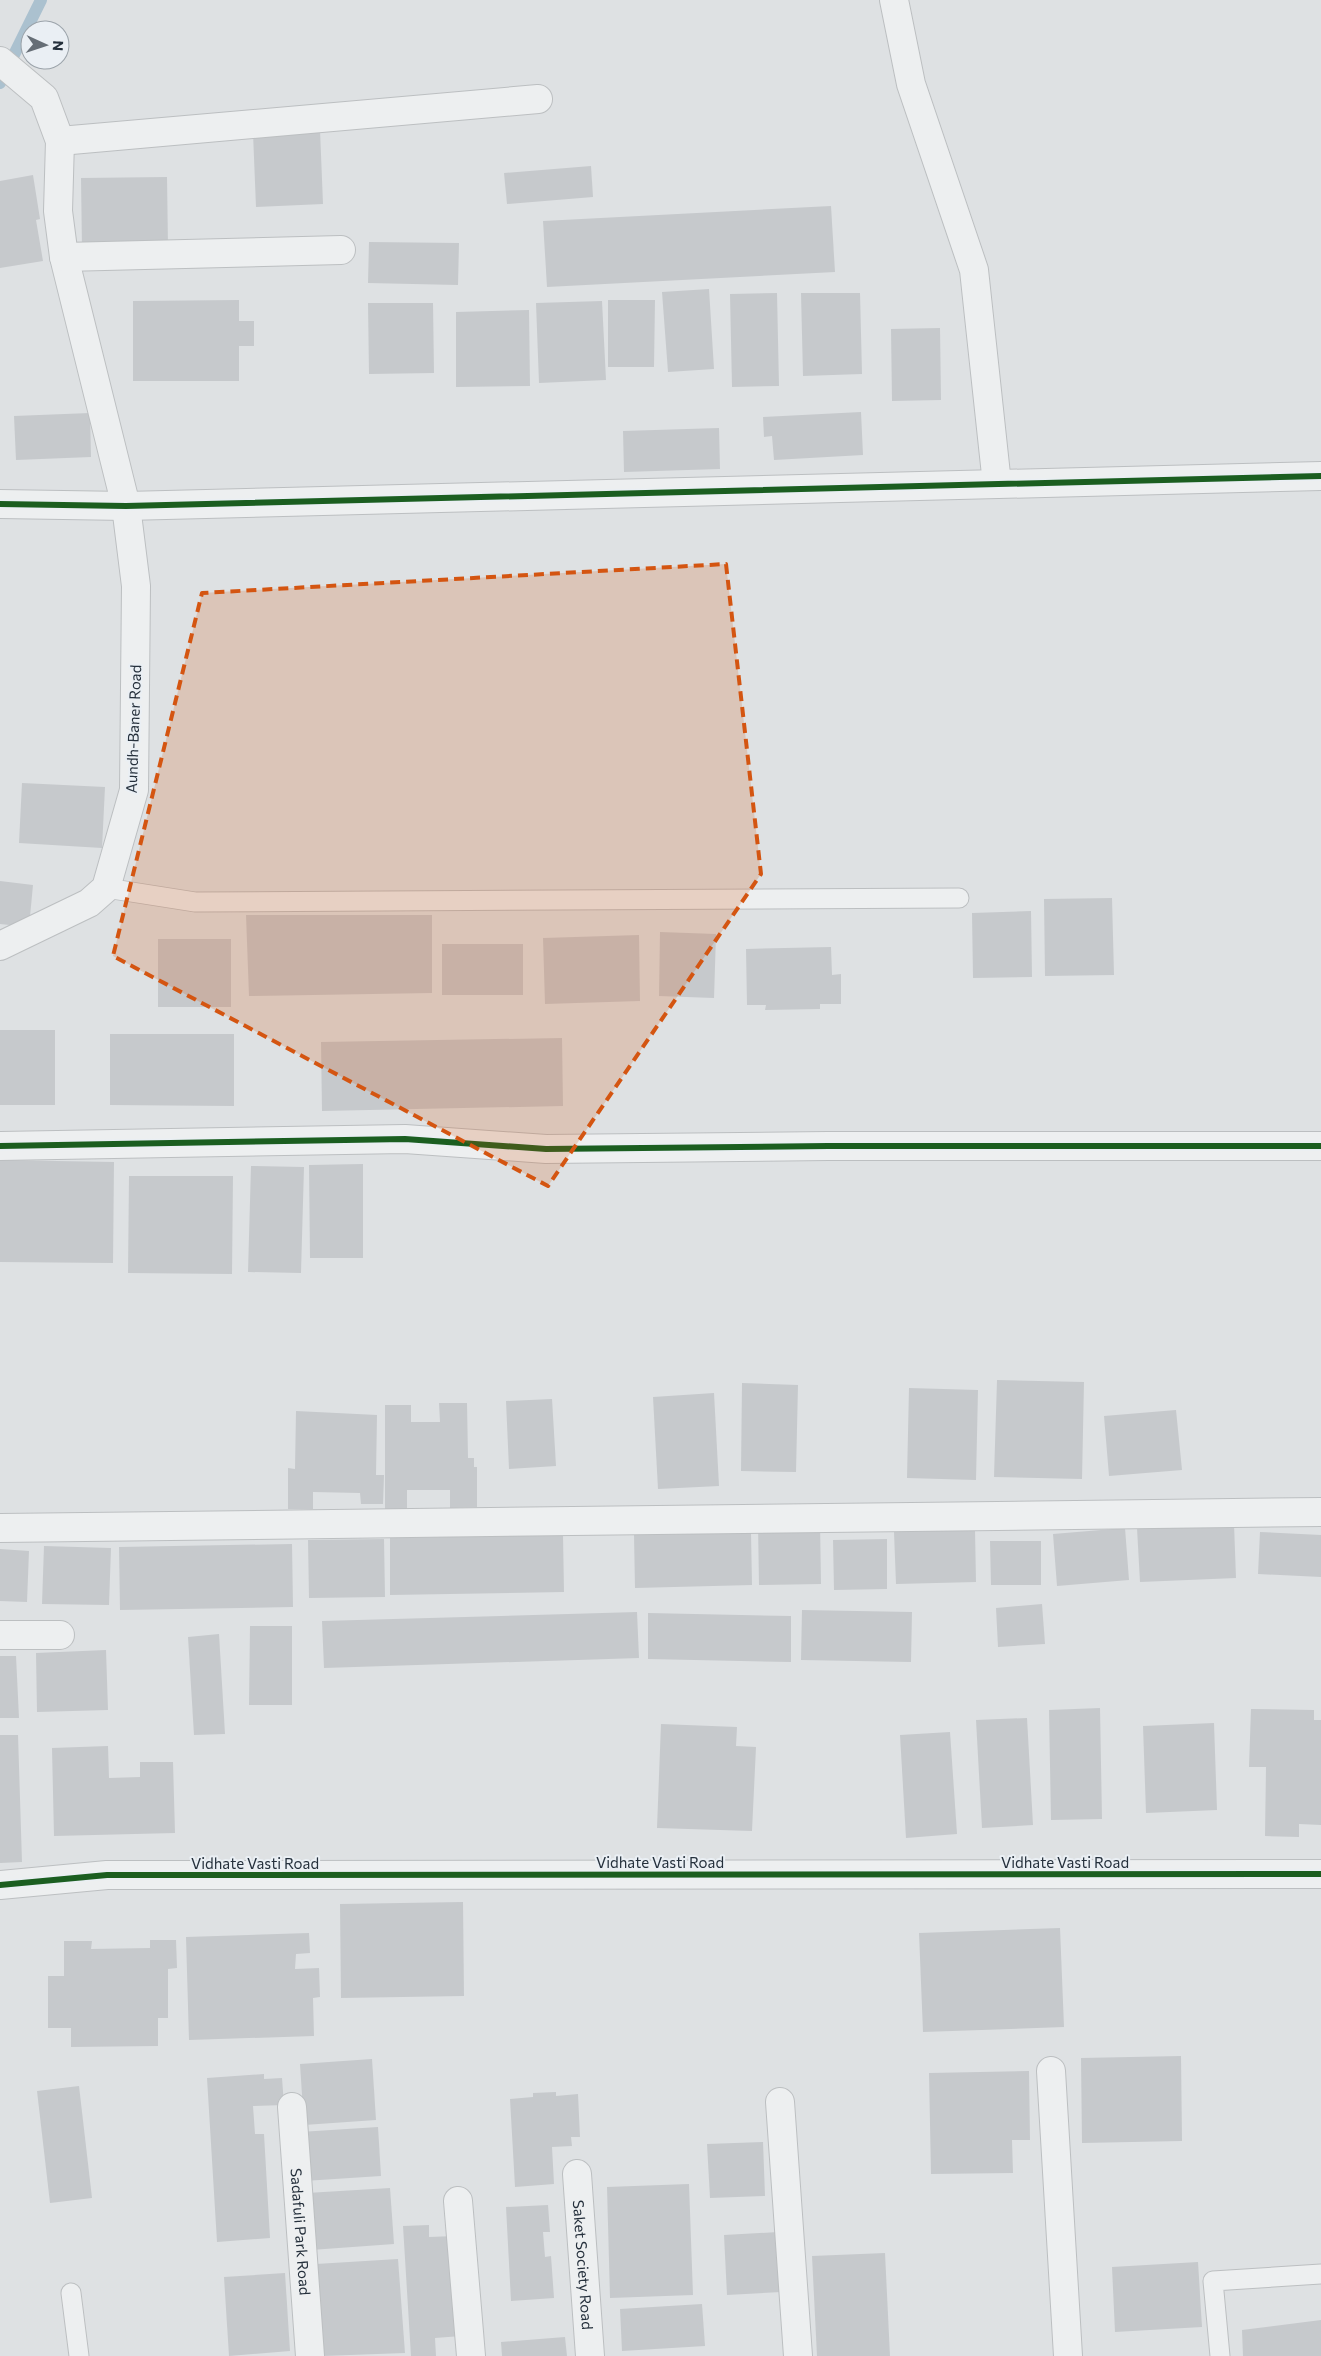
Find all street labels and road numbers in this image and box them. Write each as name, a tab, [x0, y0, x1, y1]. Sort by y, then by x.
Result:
street label: Aundh-Baner Road	[122, 664, 144, 794]
street label: Vidhate Vasti Road	[596, 1853, 724, 1871]
street label: Vidhate Vasti Road	[1001, 1853, 1129, 1871]
street label: Vidhate Vasti Road	[191, 1854, 319, 1872]
street label: Sadafuli Park Road	[287, 2167, 315, 2296]
street label: Saket Society Road	[570, 2199, 597, 2330]

